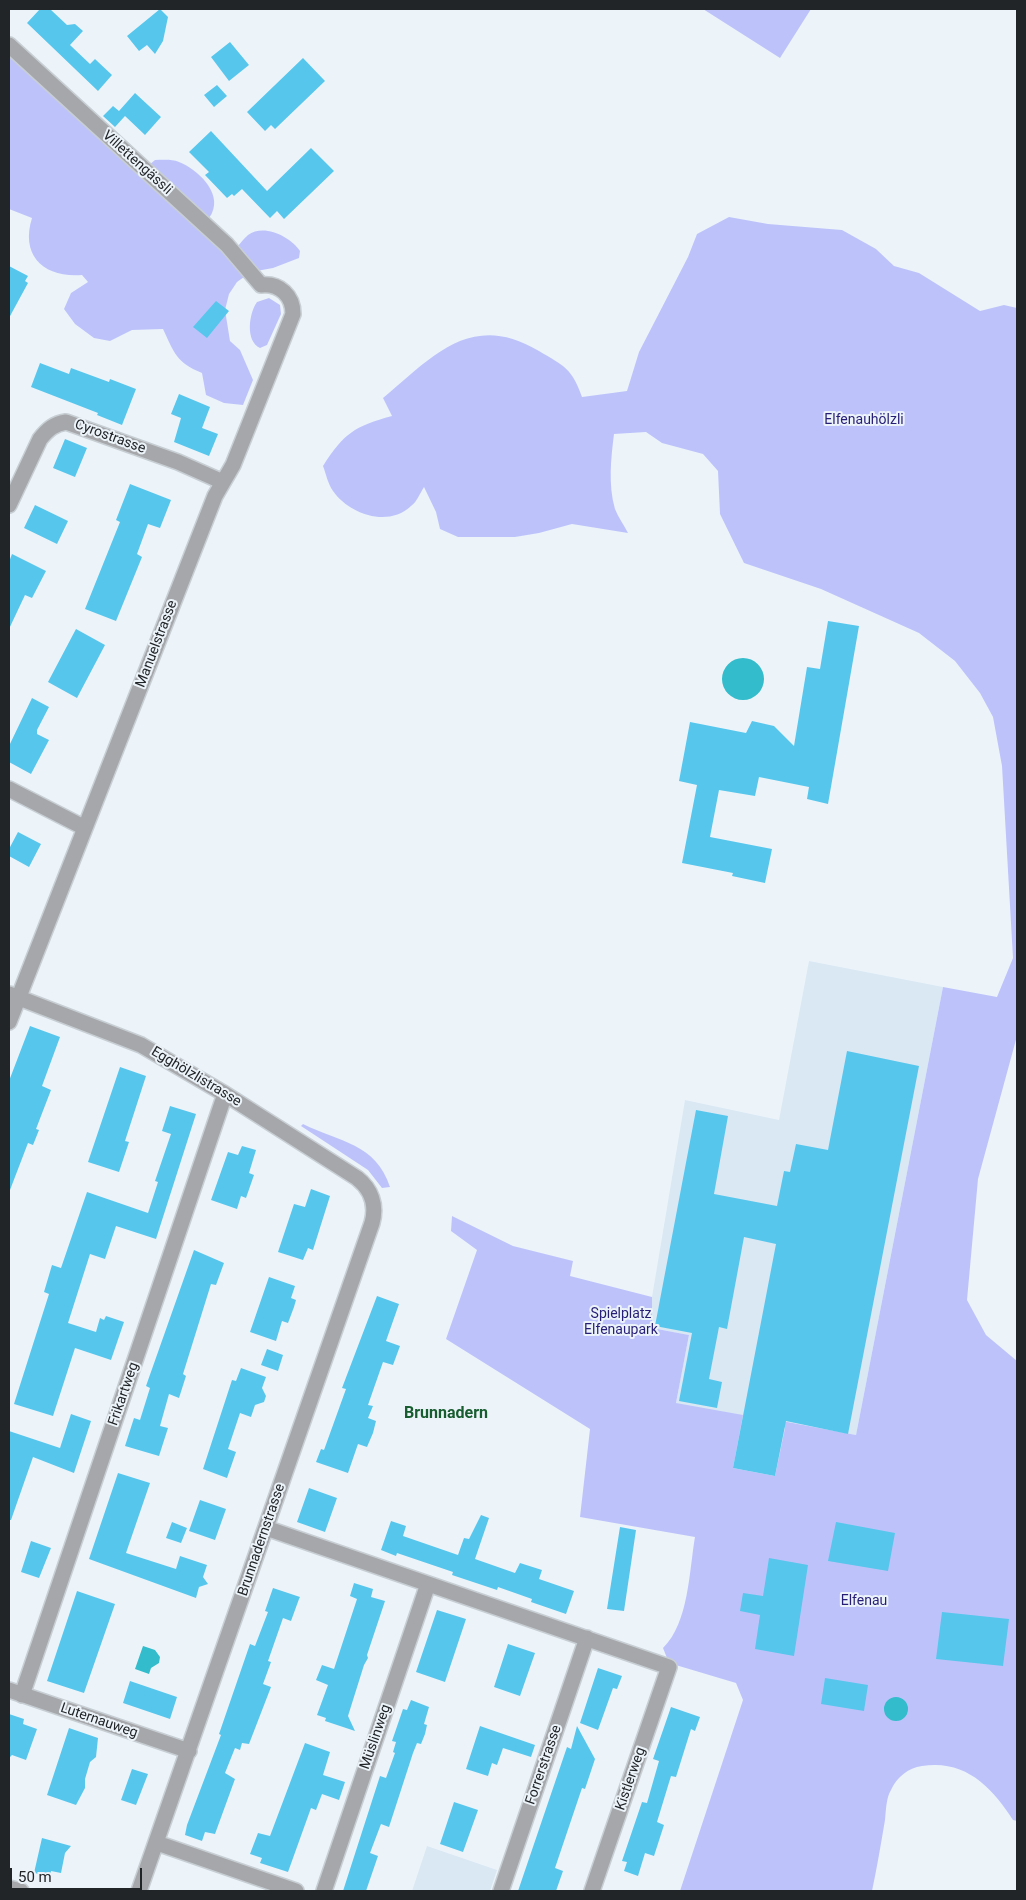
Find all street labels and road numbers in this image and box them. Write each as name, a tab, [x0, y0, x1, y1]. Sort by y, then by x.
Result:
street label: Villettengässli	[99, 127, 175, 199]
street label: Cyrostrasse	[72, 416, 148, 458]
street label: Manuelstrasse	[133, 598, 181, 690]
street label: Egghölzlistrasse	[148, 1043, 244, 1111]
street label: Frikartweg	[105, 1360, 143, 1428]
street label: Brunnadernstrasse	[235, 1482, 289, 1598]
street label: Luternauweg	[58, 1700, 140, 1742]
street label: Müslinweg	[357, 1702, 395, 1772]
street label: Forrerstrasse	[523, 1723, 565, 1807]
street label: Kistlerweg	[612, 1745, 650, 1813]

